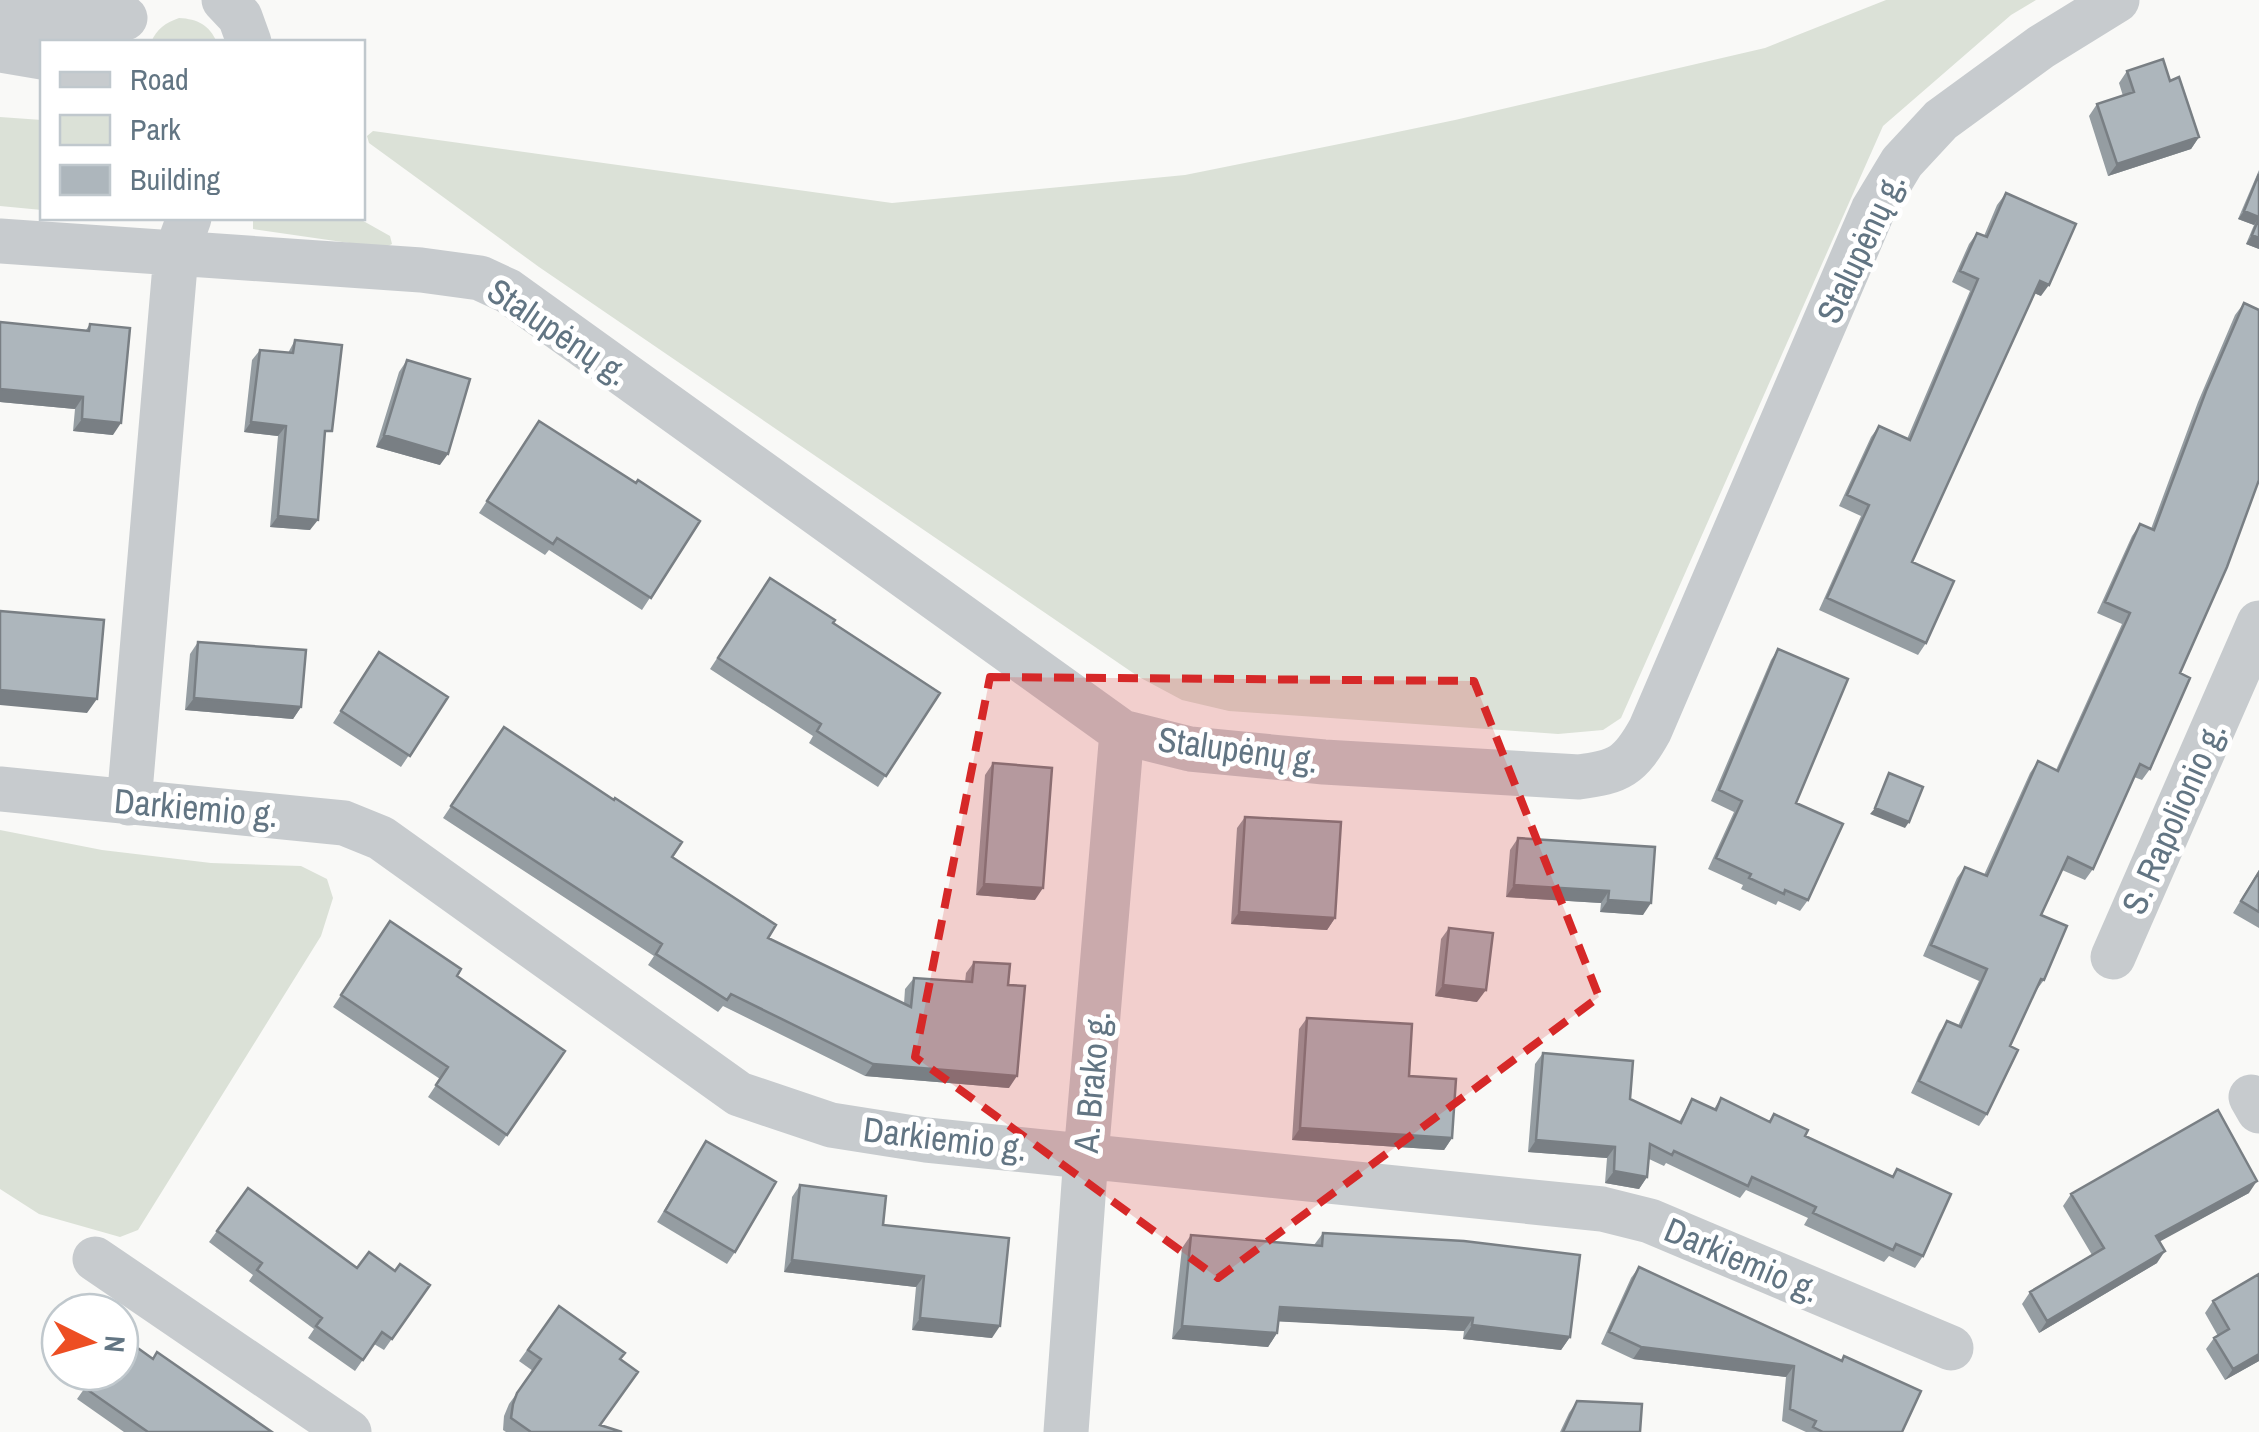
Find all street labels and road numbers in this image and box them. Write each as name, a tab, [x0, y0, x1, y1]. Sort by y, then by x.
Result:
street label: Stalupėnų g.	[1805, 165, 1916, 331]
street label: Stalupėnų g.	[478, 267, 638, 396]
street label: S. Rapolionio g.	[2110, 714, 2237, 921]
street label: Stalupėnų g.	[1155, 715, 1321, 784]
street label: Darkiemio g.	[112, 777, 280, 838]
street label: A. Brako g.	[1062, 1009, 1121, 1156]
street label: Darkiemio g.	[861, 1105, 1029, 1172]
street label: Darkiemio g.	[1657, 1206, 1827, 1313]

